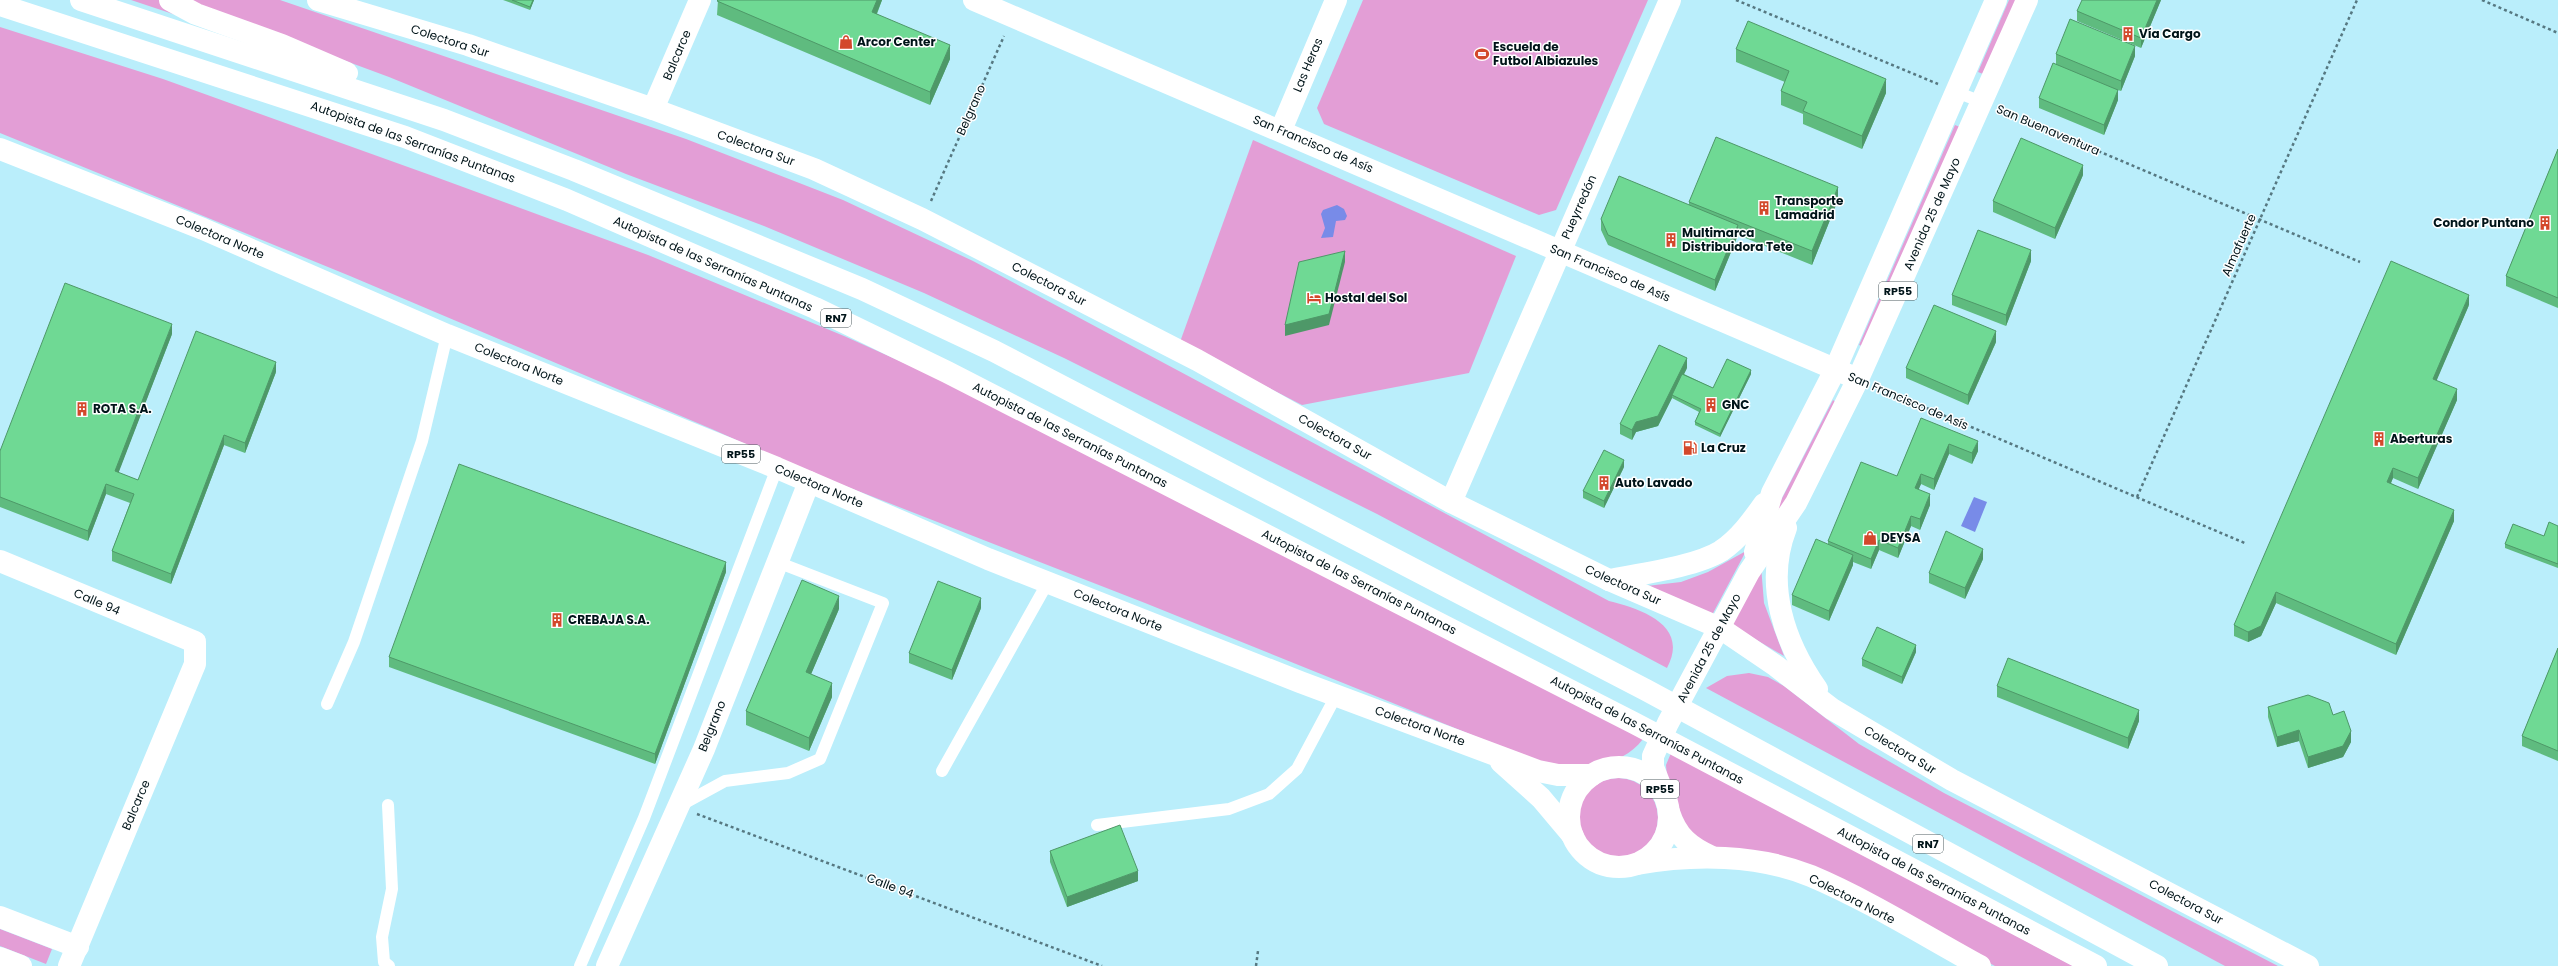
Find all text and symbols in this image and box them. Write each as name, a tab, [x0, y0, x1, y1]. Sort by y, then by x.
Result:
street label: Colectora Sur	[409, 20, 492, 61]
place label: Vía Cargo	[2139, 25, 2201, 42]
building icon: Vía Cargo	[2120, 26, 2136, 42]
street label: Balcarce	[658, 27, 695, 83]
place label: Arcor Center	[857, 33, 936, 50]
shop icon: Arcor Center	[838, 34, 854, 50]
street label: Las Heras	[1289, 35, 1327, 95]
place label: Escuela de Futbol Albiazules	[1493, 38, 1599, 69]
sports icon: Escuela de Futbol Albiazules	[1474, 46, 1490, 62]
street label: Belgrano	[952, 81, 989, 138]
street label: Autopista de las Serranías Puntanas	[308, 96, 518, 187]
street label: San Buenaventura	[1994, 100, 2103, 159]
street label: San Francisco de Asís	[1250, 110, 1376, 177]
street label: Colectora Sur	[715, 126, 798, 170]
street label: Avenida 25 de Mayo	[1899, 155, 1964, 273]
street label: Pueyrredón	[1557, 172, 1600, 242]
place label: Transporte Lamadrid	[1775, 192, 1844, 223]
building icon: Transporte Lamadrid	[1756, 200, 1772, 216]
street label: Colectora Norte	[173, 210, 267, 263]
street label: Almafuerte	[2217, 211, 2260, 279]
street label: Autopista de las Serranías Puntanas	[611, 212, 816, 315]
place label: Condor Puntano	[2433, 214, 2534, 231]
building icon: Condor Puntano	[2537, 215, 2553, 231]
place label: Multimarca Distribuidora Tete	[1682, 224, 1793, 255]
building icon: Multimarca Distribuidora Tete	[1663, 232, 1679, 248]
street label: San Francisco de Asís	[1547, 239, 1673, 306]
street label: Colectora Sur	[1009, 257, 1090, 310]
road number: RP55	[1879, 282, 1917, 300]
place label: Hostal del Sol	[1325, 289, 1407, 306]
hotel icon: Hostal del Sol	[1306, 290, 1322, 306]
road number: RN7	[821, 309, 851, 327]
street label: Colectora Norte	[472, 338, 566, 389]
street label: San Francisco de Asís	[1845, 367, 1971, 434]
street label: Autopista de las Serranías Puntanas	[970, 378, 1171, 491]
place label: GNC	[1722, 396, 1749, 413]
building icon: GNC	[1703, 397, 1719, 413]
place label: ROTA S.A.	[93, 400, 152, 417]
building icon: ROTA S.A.	[74, 401, 90, 417]
street label: Colectora Sur	[1295, 409, 1376, 464]
place label: Aberturas	[2390, 430, 2453, 447]
building icon: Aberturas	[2371, 431, 2387, 447]
place label: La Cruz	[1701, 439, 1746, 456]
fuel station icon: La Cruz	[1682, 440, 1698, 456]
road number: RP55	[722, 445, 760, 463]
street label: Colectora Norte	[772, 459, 866, 512]
place label: Auto Lavado	[1615, 474, 1693, 491]
building icon: Auto Lavado	[1596, 475, 1612, 491]
street label: Autopista de las Serranías Puntanas	[1259, 525, 1460, 638]
place label: DEYSA	[1881, 529, 1921, 546]
shop icon: DEYSA	[1862, 530, 1878, 546]
street label: Colectora Sur	[1582, 560, 1664, 609]
street label: Calle 94	[71, 584, 123, 619]
street label: Colectora Norte	[1071, 584, 1165, 635]
street label: Avenida 25 de Mayo	[1673, 590, 1745, 705]
place label: CREBAJA S.A.	[568, 611, 650, 628]
building icon: CREBAJA S.A.	[549, 612, 565, 628]
street label: Autopista de las Serranías Puntanas	[1548, 671, 1747, 788]
street label: Belgrano	[694, 697, 730, 754]
street label: Colectora Norte	[1373, 701, 1468, 750]
street label: Colectora Sur	[1861, 721, 1940, 778]
street label: Balcarce	[117, 777, 154, 833]
road number: RP55	[1641, 780, 1679, 798]
street label: Autopista de las Serranías Puntanas	[1835, 822, 2034, 939]
road number: RN7	[1913, 835, 1943, 853]
street label: Calle 94	[864, 869, 917, 902]
street label: Colectora Norte	[1806, 869, 1898, 928]
street label: Colectora Sur	[2146, 875, 2227, 928]

